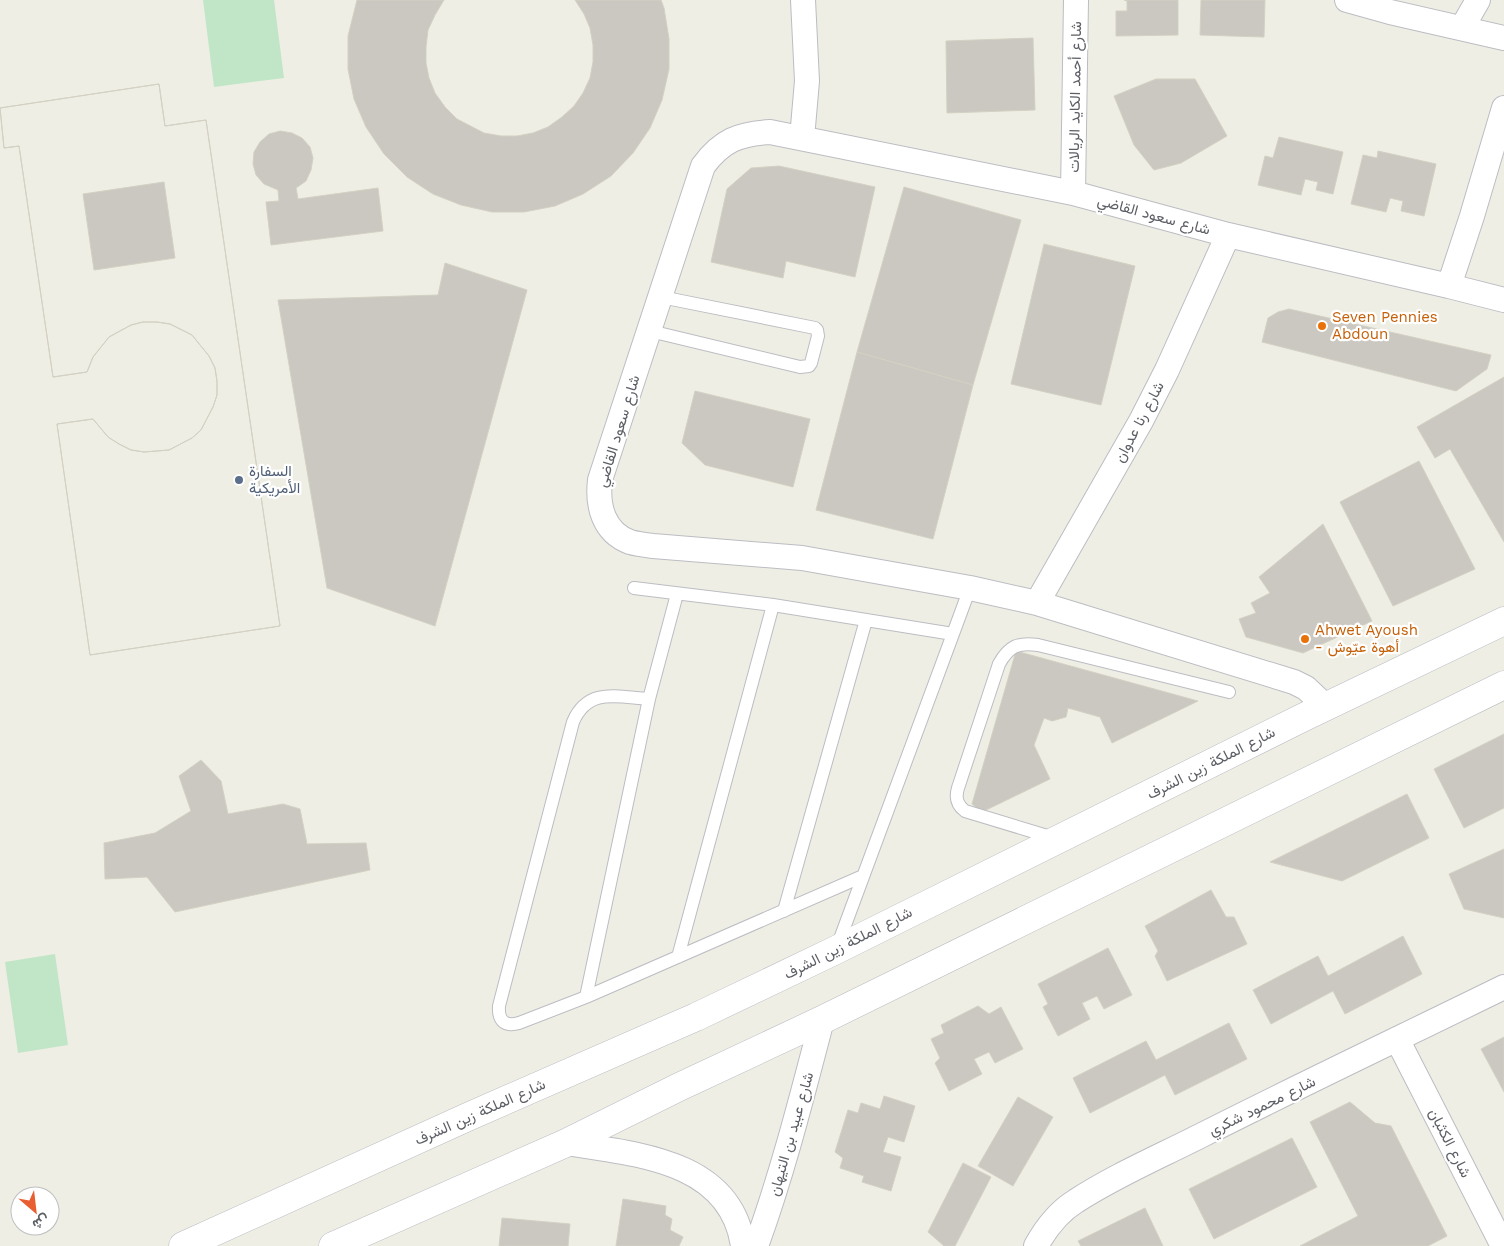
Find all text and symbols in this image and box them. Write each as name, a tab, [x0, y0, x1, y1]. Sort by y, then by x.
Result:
street label: شارع أحمد الكايد الريالات	[1065, 21, 1087, 173]
street label: شارع سعود القاضي	[1095, 191, 1213, 243]
place label: Seven Pennies Abdoun	[1332, 308, 1438, 343]
marker: Seven Pennies Abdoun	[1316, 320, 1328, 332]
street label: شارع سعود القاضي	[592, 373, 647, 490]
street label: شارع رنا عدوان	[1110, 378, 1170, 466]
place label: السفارة الأمريكية	[249, 462, 300, 497]
marker: السفارة الأمريكية	[233, 474, 245, 486]
place label: Ahwet Ayoush - أهوة عيّوش	[1315, 621, 1418, 657]
marker: Ahwet Ayoush - أهوة عيّوش	[1299, 633, 1311, 645]
street label: شارع الملكة زين الشرف	[1144, 723, 1279, 805]
street label: شارع الملكة زين الشرف	[781, 903, 916, 985]
street label: شارع عبيد بن التيهان	[765, 1070, 819, 1199]
street label: شارع محمود شكري	[1206, 1072, 1320, 1143]
street label: شارع الملكة زين الشرف	[412, 1075, 549, 1151]
street label: شارع الكثبان	[1423, 1105, 1475, 1182]
north arrow	[10, 1186, 60, 1236]
text: ش	[29, 1211, 52, 1234]

